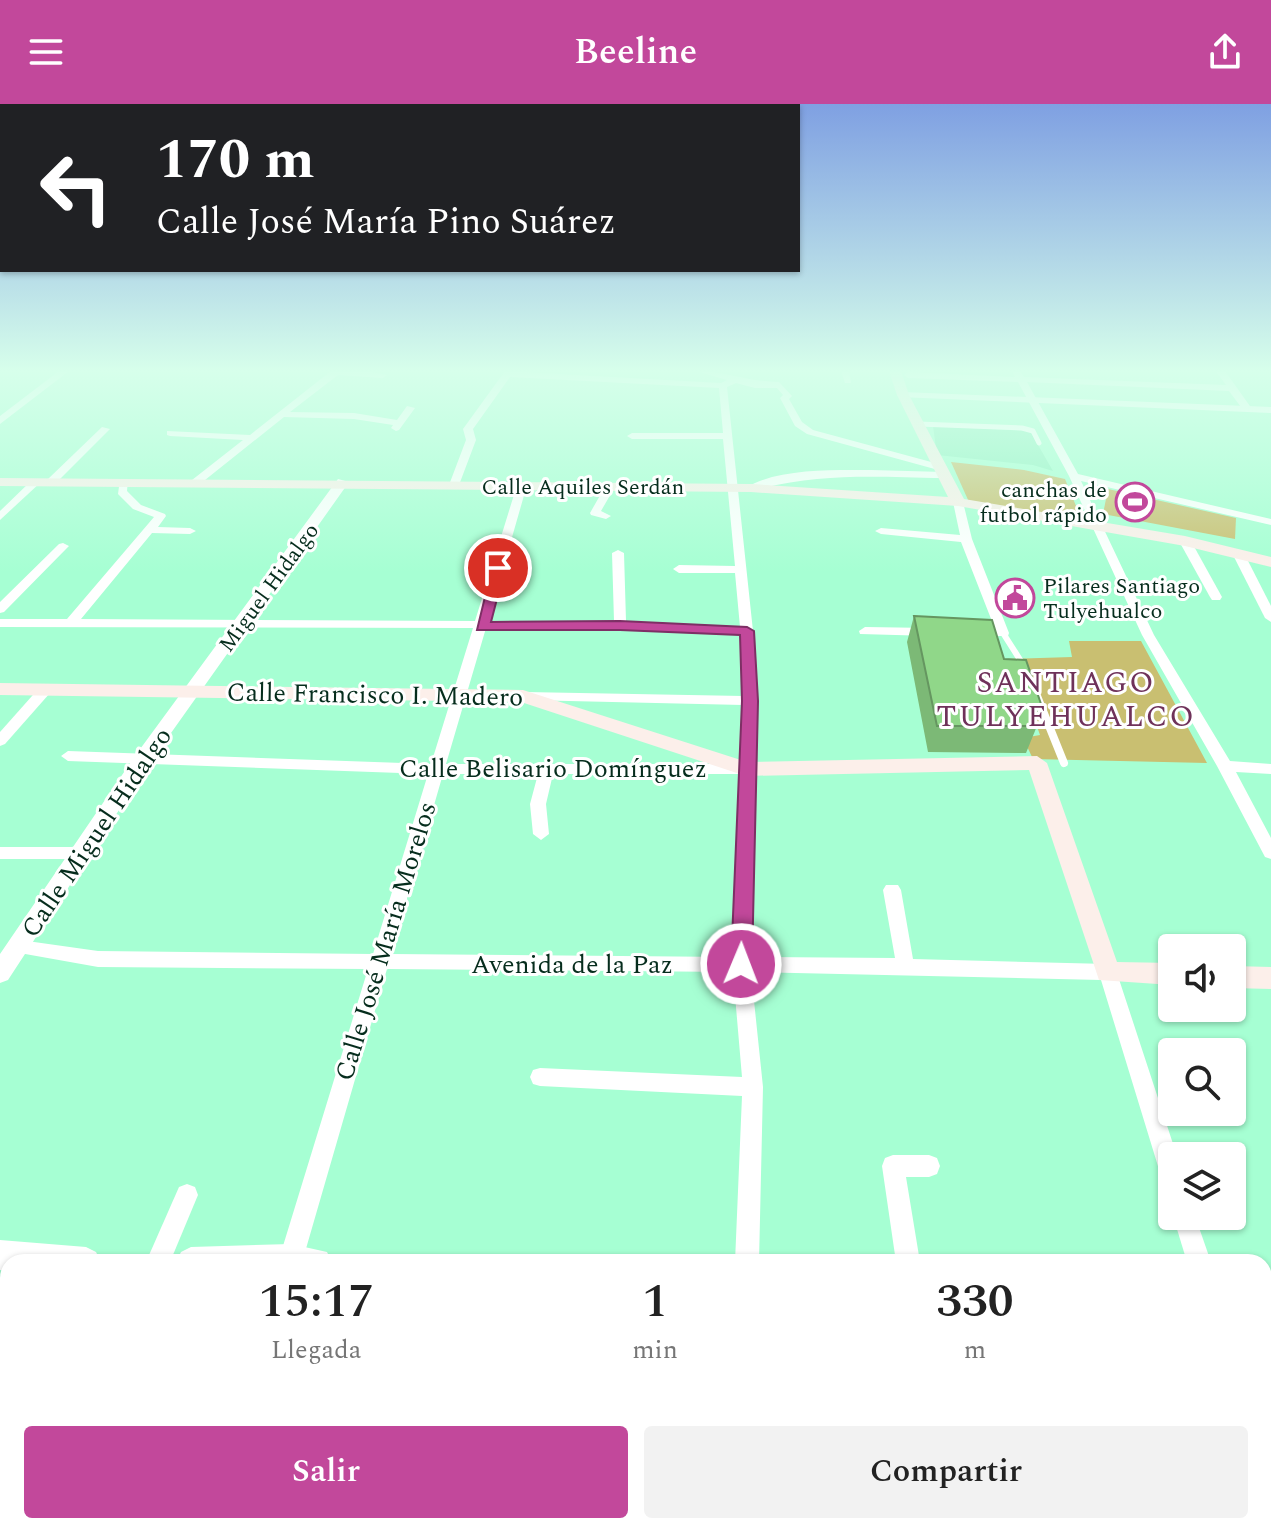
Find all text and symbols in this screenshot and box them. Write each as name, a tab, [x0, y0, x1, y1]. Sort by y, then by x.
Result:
text: Beeline	[574, 25, 697, 80]
icon: menu	[24, 30, 68, 74]
icon: share	[1203, 30, 1247, 74]
text: 170 m	[156, 118, 315, 203]
icon: left	[24, 136, 128, 240]
text: Calle José María Pino Suárez	[156, 195, 616, 250]
street label: Calle Aquiles Serdán	[482, 471, 684, 504]
place label: canchas de futbol rápido	[980, 474, 1107, 532]
sports icon: canchas de futbol rápido	[1114, 481, 1156, 523]
street label: Miguel Hidalgo	[211, 516, 327, 659]
pin	[464, 534, 532, 602]
icon: arrive	[476, 546, 520, 590]
place label: Pilares Santiago Tulyehualco	[1043, 570, 1200, 628]
public building icon: Pilares Santiago Tulyehualco	[994, 577, 1036, 619]
district label: SANTIAGO TULYEHUALCO	[936, 660, 1196, 740]
street label: Calle Francisco I. Madero	[226, 672, 524, 718]
street label: Calle Miguel Hidalgo	[11, 719, 182, 946]
street label: Calle Belisario Domínguez	[399, 749, 707, 789]
street label: Calle José María Morelos	[324, 797, 447, 1086]
position arrow	[699, 922, 783, 1006]
map controls	[1158, 934, 1246, 1230]
button: sound	[1158, 934, 1246, 1022]
street label: Avenida de la Paz	[471, 945, 673, 985]
button: search	[1158, 1038, 1246, 1126]
button: layers	[1158, 1142, 1246, 1230]
text: 15:17	[258, 1265, 374, 1338]
text: 1	[642, 1265, 668, 1338]
text: 330	[936, 1265, 1014, 1338]
text: Llegada	[271, 1330, 361, 1370]
text: min	[632, 1330, 678, 1370]
text: m	[964, 1330, 986, 1370]
button: Salir	[24, 1426, 628, 1518]
button: Compartir	[644, 1426, 1248, 1518]

